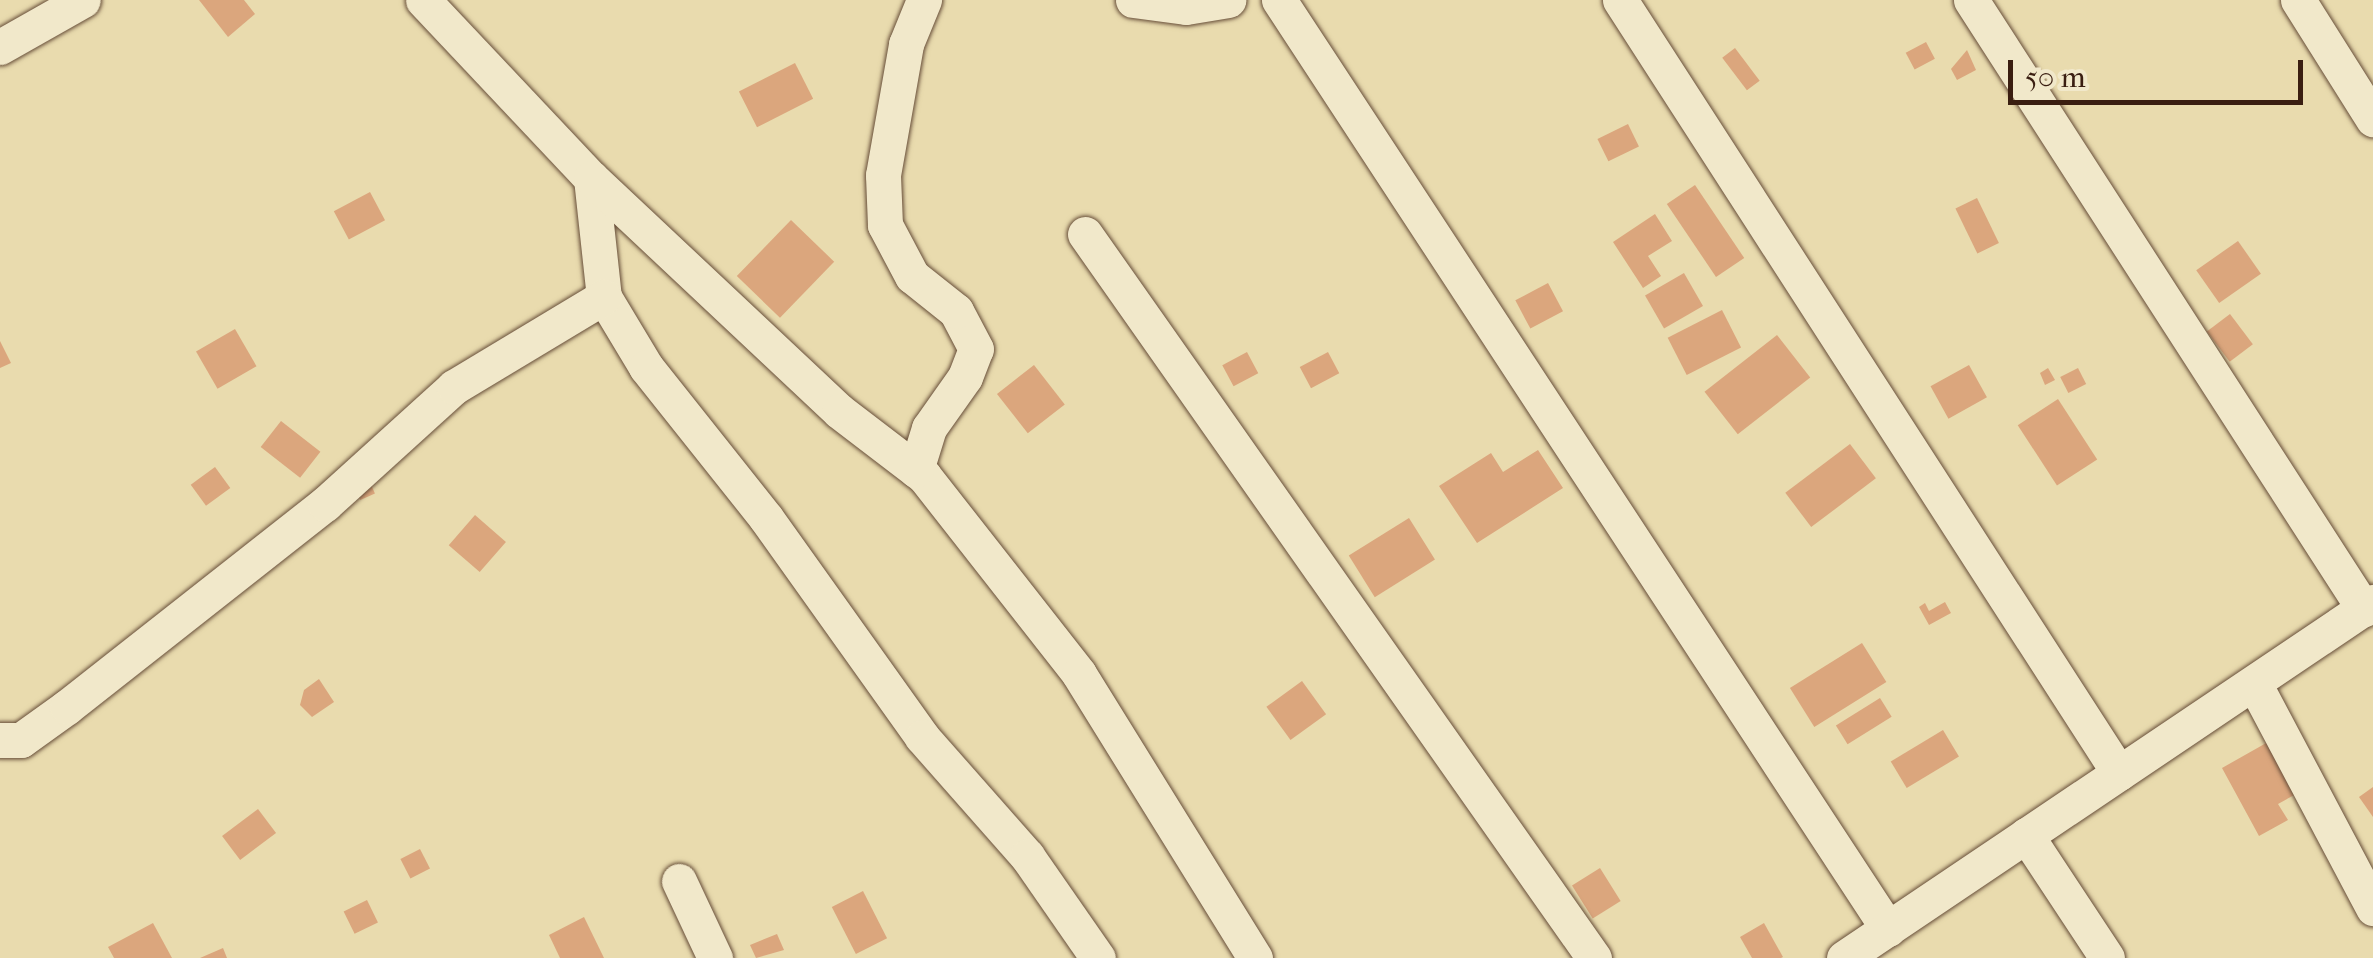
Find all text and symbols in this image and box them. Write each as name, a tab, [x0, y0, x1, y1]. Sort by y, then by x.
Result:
scale bar	[2013, 40, 2308, 102]
text: 50 m	[2025, 60, 2086, 95]

